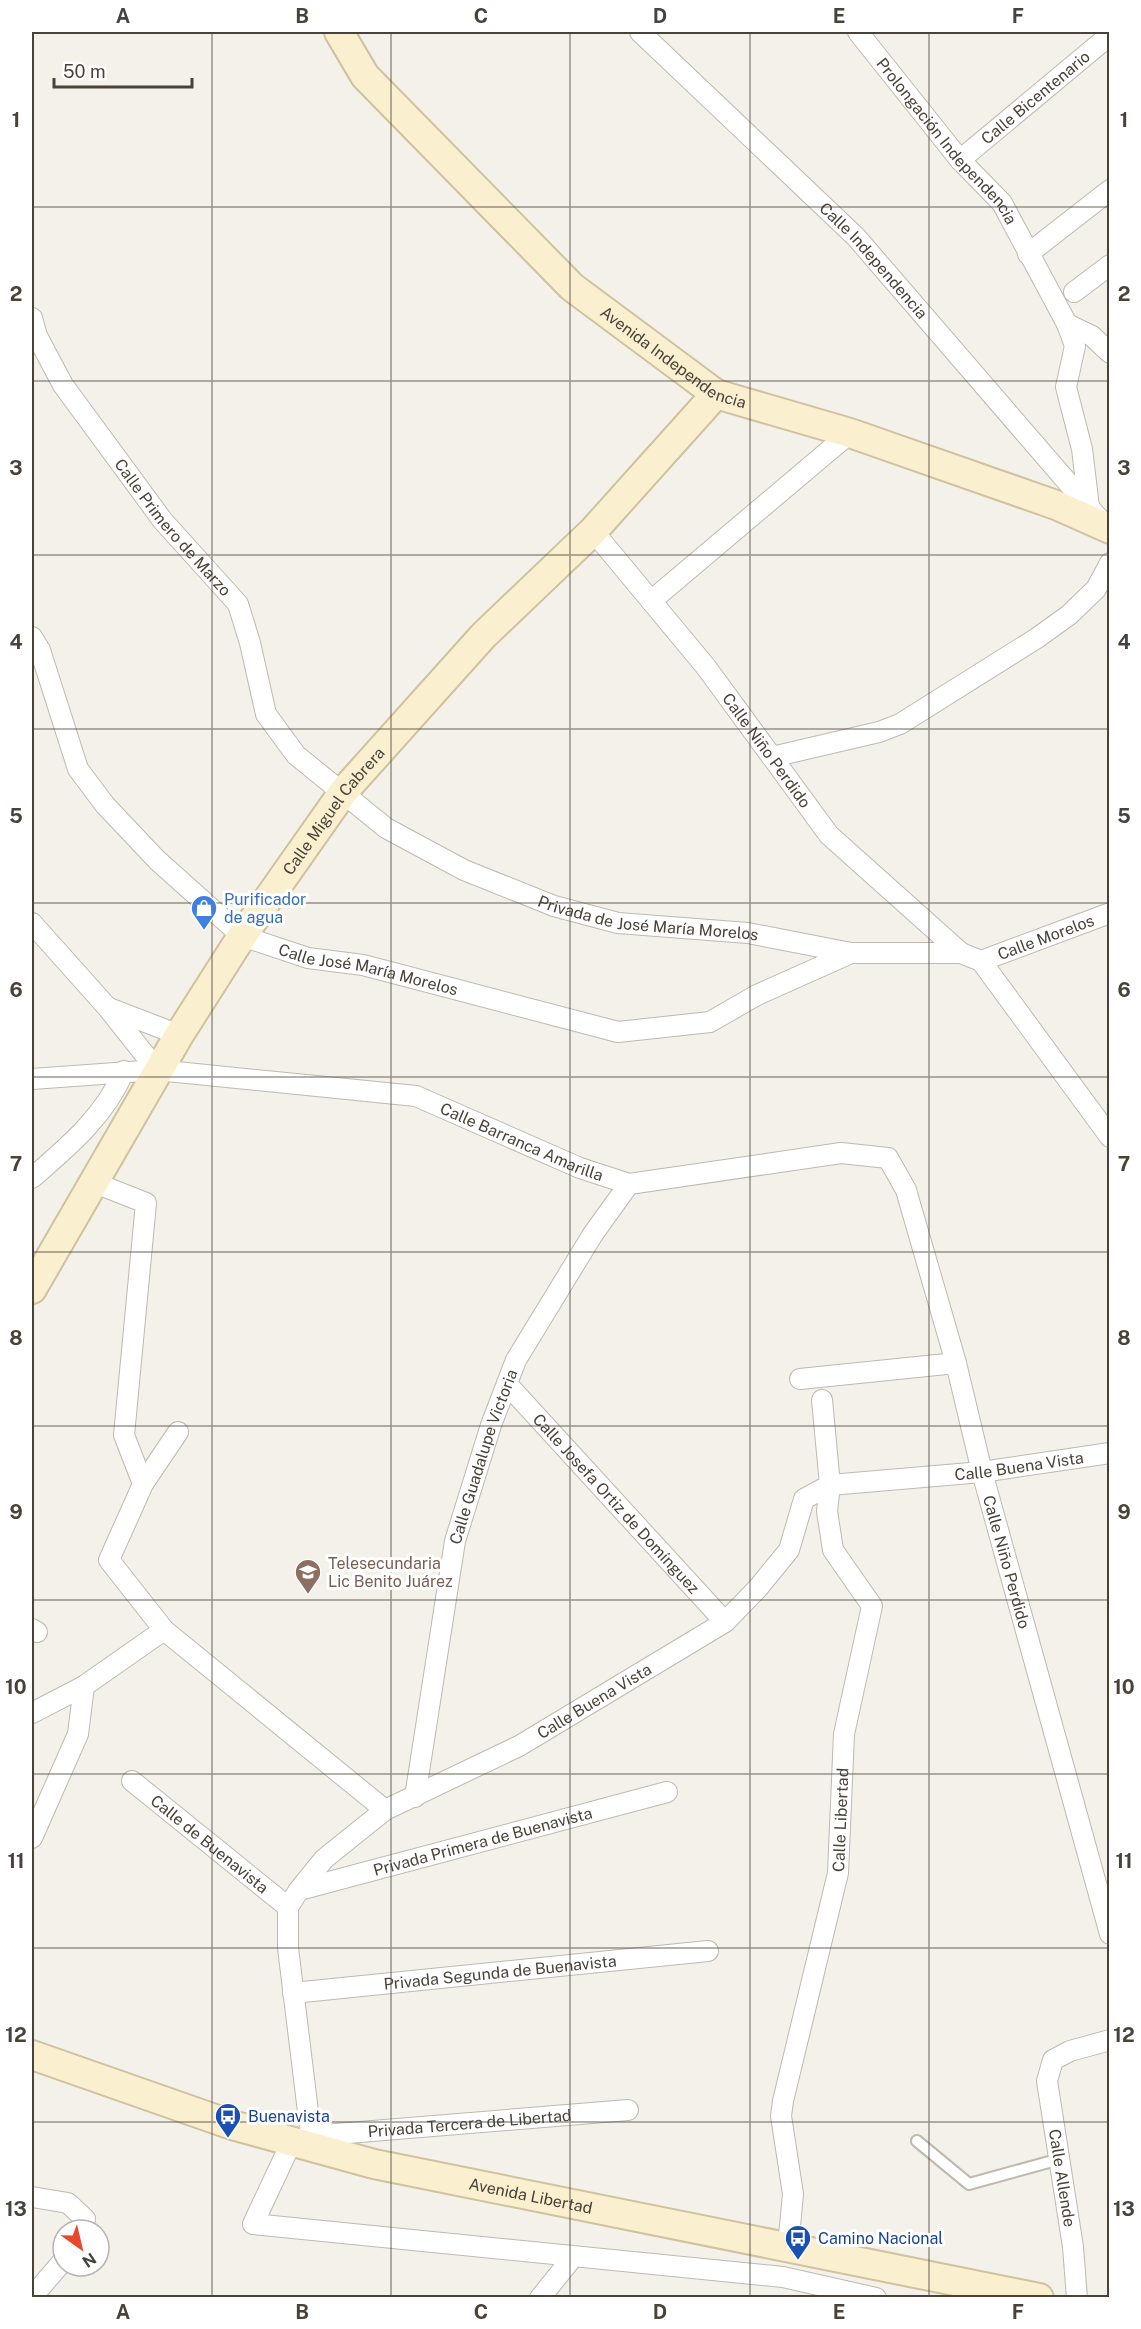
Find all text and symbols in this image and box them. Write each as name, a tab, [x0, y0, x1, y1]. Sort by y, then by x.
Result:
text: A	[116, 4, 130, 28]
text: B	[295, 4, 309, 28]
text: C	[474, 4, 488, 28]
text: D	[653, 4, 667, 28]
text: E	[833, 4, 845, 28]
text: F	[1012, 4, 1024, 28]
street label: Calle Bicentenario	[977, 47, 1093, 148]
scale bar	[54, 51, 192, 89]
street label: Prolongación Independencia	[873, 54, 1021, 228]
text: 50 m	[63, 61, 106, 82]
text: 1	[12, 108, 20, 132]
text: 1	[1120, 108, 1128, 132]
street label: Calle Independencia	[816, 198, 932, 323]
text: 2	[10, 282, 22, 306]
text: 2	[1118, 282, 1130, 306]
street label: Avenida Independencia	[597, 302, 749, 412]
street label: Calle Primero de Marzo	[111, 455, 235, 600]
text: 3	[9, 456, 23, 480]
text: 3	[1117, 456, 1131, 480]
text: 4	[9, 630, 23, 654]
text: 4	[1117, 630, 1131, 654]
street label: Calle Niño Perdido	[719, 689, 815, 811]
street label: Calle Miguel Cabrera	[279, 743, 388, 878]
text: 5	[9, 804, 23, 828]
text: 5	[1117, 804, 1131, 828]
place label: Purificador de agua	[224, 890, 306, 927]
street label: Privada de José María Morelos	[535, 891, 760, 944]
shop icon: Purificador de agua	[189, 893, 219, 931]
street label: Calle Morelos	[995, 910, 1097, 964]
street label: Calle José María Morelos	[276, 939, 460, 999]
text: 6	[9, 978, 23, 1002]
text: 6	[1117, 978, 1131, 1002]
street label: Calle Barranca Amarilla	[437, 1098, 606, 1184]
text: 7	[10, 1152, 22, 1176]
text: 7	[1118, 1152, 1130, 1176]
text: 8	[9, 1326, 23, 1350]
text: 8	[1117, 1326, 1131, 1350]
street label: Calle Guadalupe Victoria	[445, 1366, 521, 1546]
street label: Calle Josefa Ortiz de Domínguez	[529, 1409, 704, 1598]
street label: Calle Buena Vista	[954, 1448, 1085, 1484]
street label: Calle Niño Perdido	[979, 1493, 1034, 1631]
text: 9	[9, 1500, 23, 1524]
text: 9	[1117, 1500, 1131, 1524]
place label: Telesecundaria Lic Benito Juárez	[328, 1554, 453, 1591]
school or university icon: Telesecundaria Lic Benito Juárez	[293, 1557, 323, 1595]
street label: Calle Buena Vista	[533, 1659, 655, 1743]
text: 10	[5, 1675, 27, 1699]
text: 10	[1113, 1675, 1135, 1699]
street label: Calle Libertad	[829, 1767, 852, 1872]
street label: Calle de Buenavista	[147, 1791, 272, 1897]
street label: Privada Primera de Buenavista	[371, 1803, 594, 1879]
text: 11	[7, 1849, 25, 1873]
text: 11	[1115, 1849, 1133, 1873]
street label: Privada Segunda de Buenavista	[383, 1951, 617, 1993]
text: 12	[5, 2023, 27, 2047]
text: 12	[1113, 2023, 1135, 2047]
bus stop icon: Buenavista	[213, 2101, 243, 2139]
street label: Privada Tercera de Libertad	[367, 2105, 572, 2141]
place label: Buenavista	[248, 2107, 330, 2126]
street label: Calle Allende	[1045, 2128, 1079, 2228]
street label: Avenida Libertad	[467, 2174, 594, 2217]
text: 13	[5, 2197, 27, 2221]
text: 13	[1113, 2197, 1135, 2221]
north arrow	[51, 2218, 111, 2278]
bus stop icon: Camino Nacional	[783, 2223, 813, 2261]
place label: Camino Nacional	[818, 2229, 943, 2248]
text: N	[79, 2249, 100, 2271]
text: A	[116, 2300, 130, 2324]
text: B	[295, 2300, 309, 2324]
text: C	[474, 2300, 488, 2324]
text: D	[653, 2300, 667, 2324]
text: E	[833, 2300, 845, 2324]
text: F	[1012, 2300, 1024, 2324]

